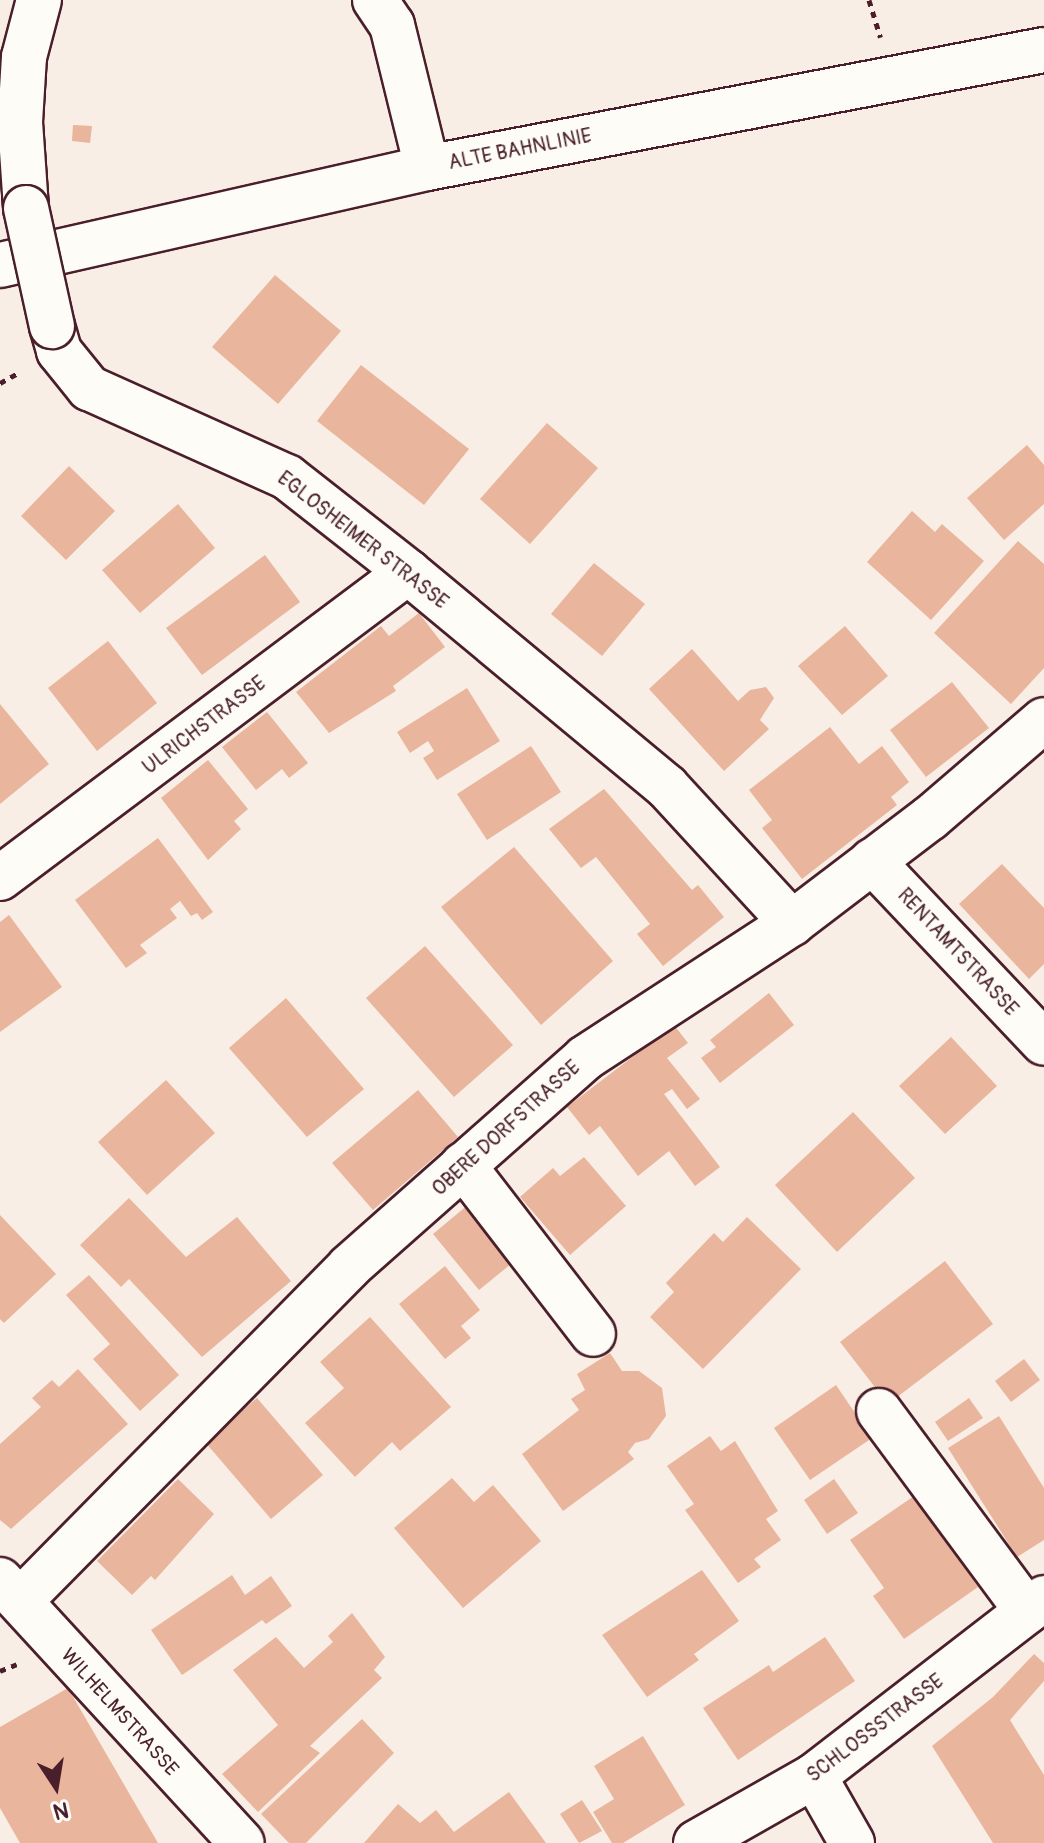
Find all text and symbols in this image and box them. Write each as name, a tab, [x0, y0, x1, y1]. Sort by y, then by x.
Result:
street label: ALTE BAHNLINIE	[446, 123, 594, 175]
street label: EGLOSHEIMER STRASSE	[273, 466, 453, 614]
street label: ULRICHSTRASSE	[138, 671, 270, 779]
street label: RENTAMTSTRASSE	[893, 883, 1023, 1021]
street label: OBERE DORFSTRASSE	[427, 1055, 585, 1201]
street label: WILHELMSTRASSE	[56, 1643, 184, 1781]
street label: SCHLOSSSTRASSE	[802, 1669, 948, 1787]
north arrow	[16, 1747, 96, 1827]
text: N	[51, 1795, 71, 1826]

